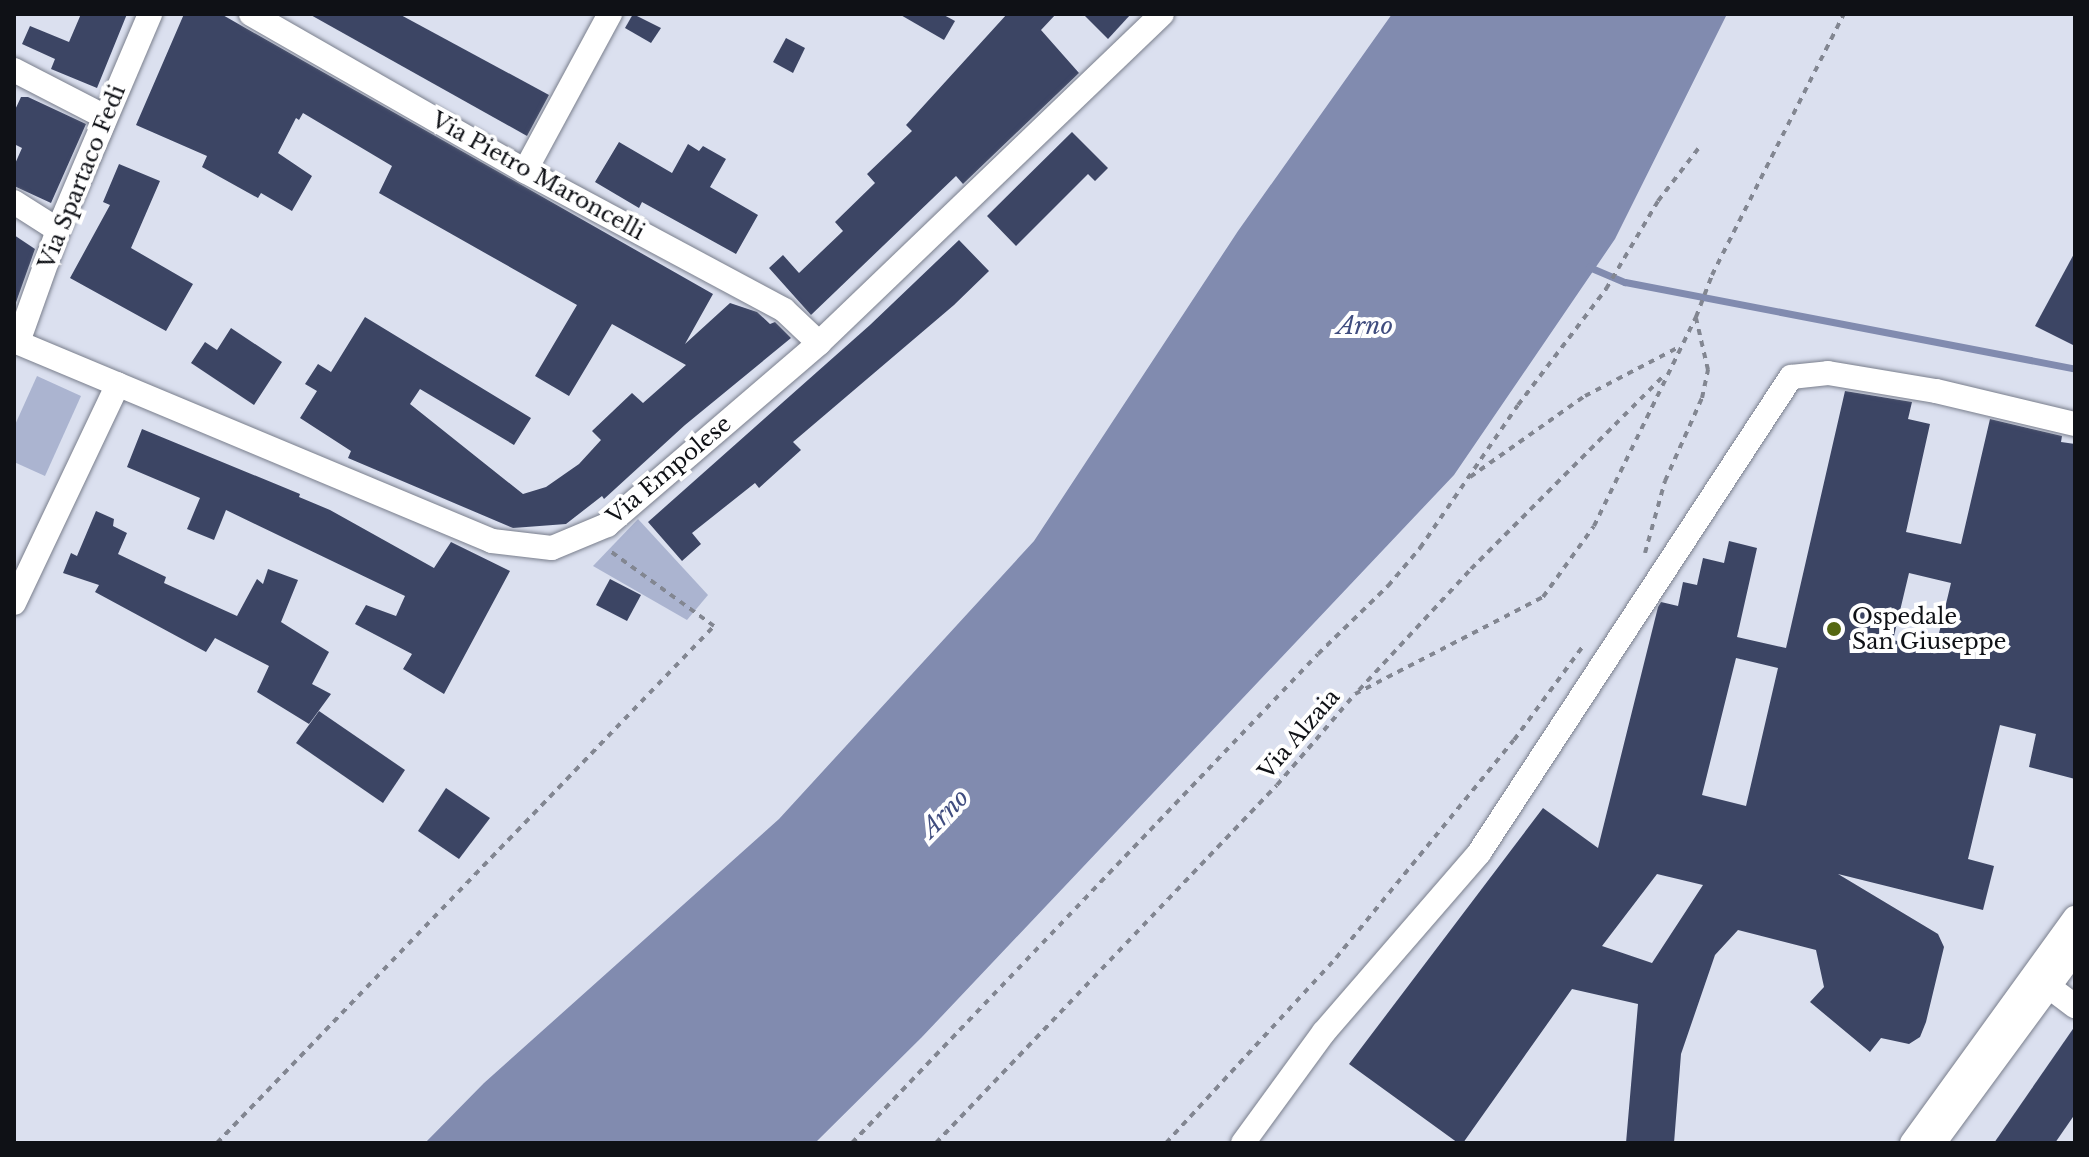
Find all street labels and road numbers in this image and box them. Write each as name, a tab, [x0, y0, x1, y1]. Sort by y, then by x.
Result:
street label: Via Spartaco Fedi	[33, 81, 131, 273]
street label: Via Pietro Maroncelli	[427, 106, 649, 246]
street label: Via Empolese	[601, 410, 737, 530]
street label: Via Alzaia	[1253, 683, 1345, 785]

